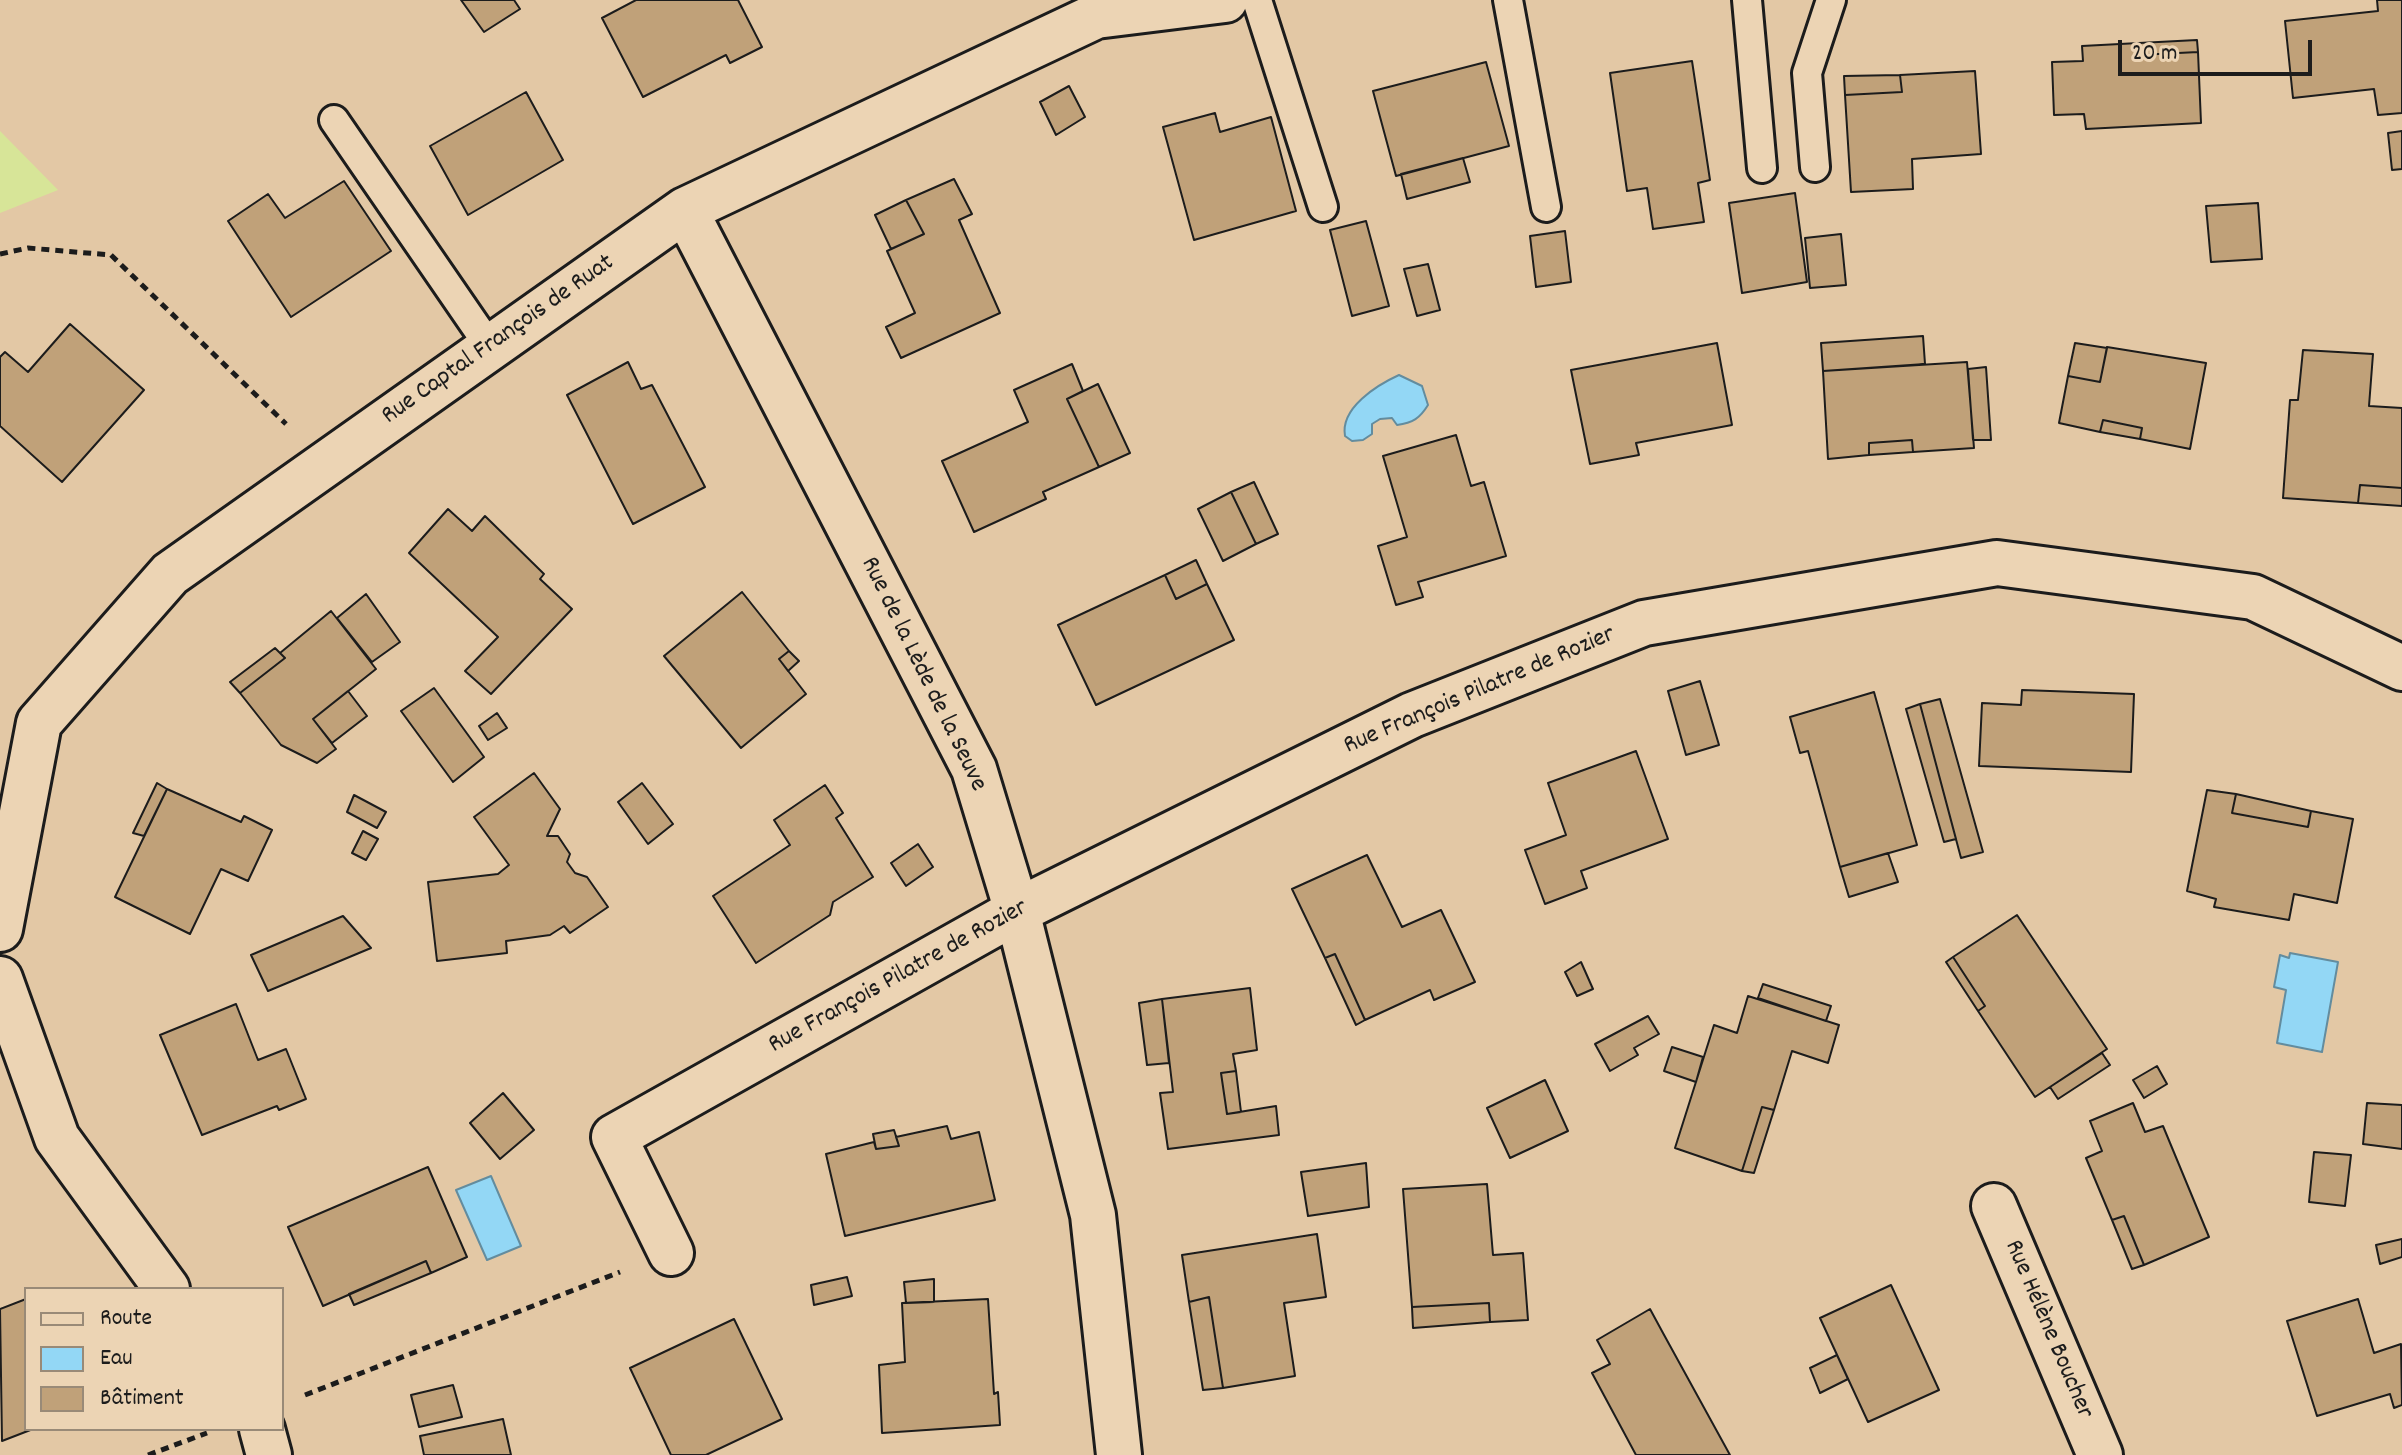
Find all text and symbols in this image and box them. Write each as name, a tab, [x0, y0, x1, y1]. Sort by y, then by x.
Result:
scale bar	[2122, 24, 2316, 74]
text: 20 m	[2132, 37, 2178, 71]
street label: Rue Captal François de Ruat	[377, 249, 621, 433]
street label: Rue de la Lède de la Seuve	[852, 553, 992, 797]
street label: Rue François Pilatre de Rozier	[1340, 621, 1620, 763]
street label: Rue François Pilatre de Rozier	[764, 894, 1034, 1062]
street label: Rue Hélène Boucher	[1995, 1236, 2099, 1424]
legend	[24, 1287, 284, 1431]
text: Route	[100, 1302, 152, 1336]
text: Eau	[100, 1342, 133, 1376]
text: Bâtiment	[100, 1382, 184, 1416]

